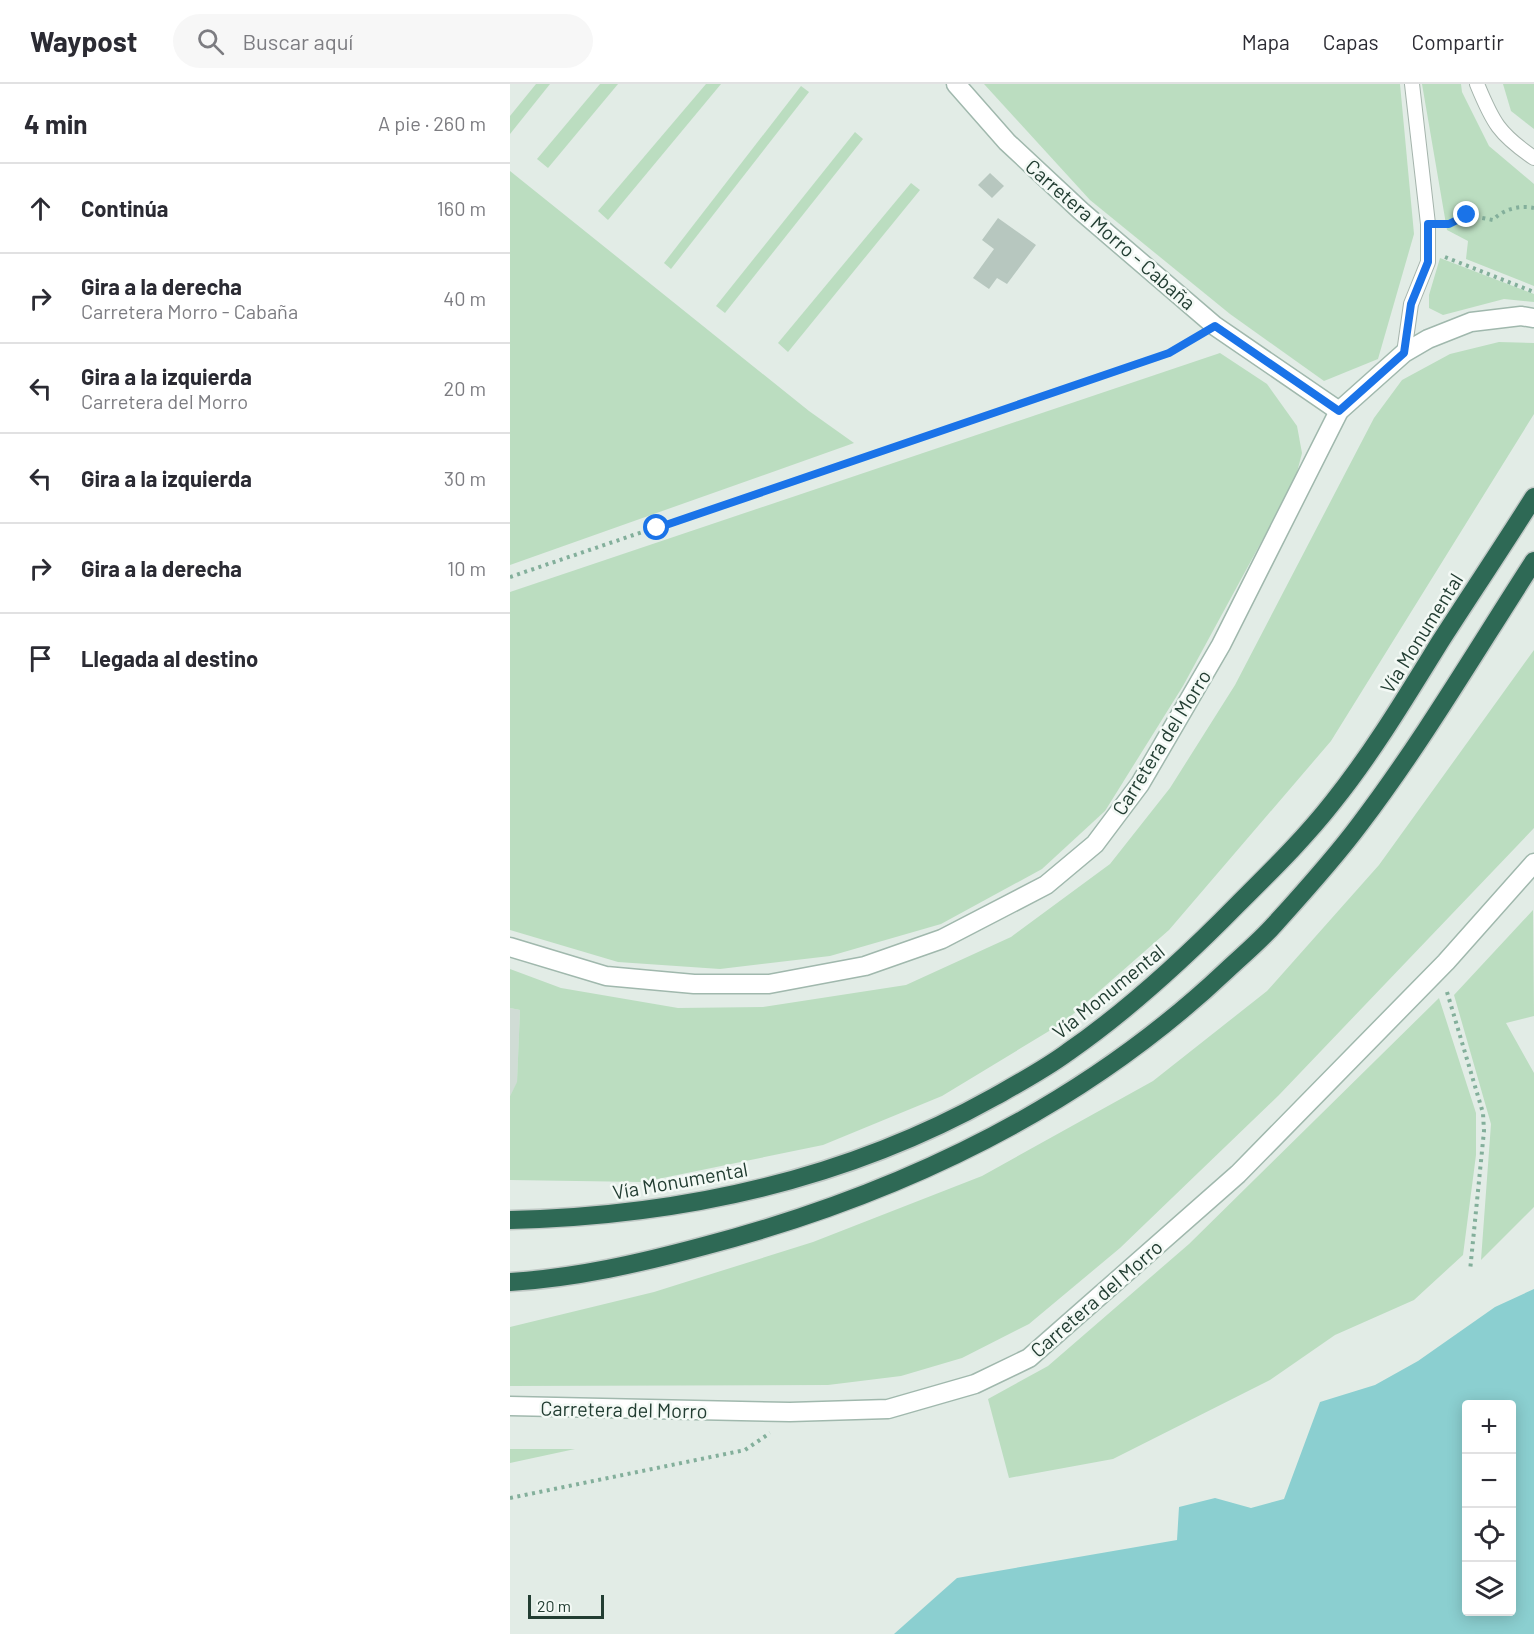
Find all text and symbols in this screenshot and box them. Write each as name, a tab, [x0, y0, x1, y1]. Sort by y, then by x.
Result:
search box	[173, 14, 593, 68]
text: Waypost	[30, 24, 137, 58]
icon: search	[194, 25, 227, 58]
text: Buscar aquí	[242, 28, 353, 54]
text: Mapa	[1242, 29, 1290, 54]
text: Capas	[1323, 29, 1379, 54]
text: Compartir	[1412, 29, 1504, 54]
text: 4 min	[24, 108, 88, 139]
text: A pie · 260 m	[378, 111, 486, 135]
street label: Carretera Morro - Cabaña	[1021, 154, 1201, 314]
icon: ahead	[24, 192, 57, 225]
text: Continúa	[81, 195, 168, 221]
text: 160 m	[437, 196, 486, 220]
route end	[1453, 201, 1479, 227]
text: Gira a la derecha	[81, 273, 242, 299]
icon: right	[24, 282, 57, 315]
text: 40 m	[443, 286, 486, 310]
text: Carretera Morro - Cabaña	[81, 299, 298, 323]
text: Gira a la izquierda	[81, 363, 252, 389]
icon: left	[24, 372, 57, 405]
text: 20 m	[443, 376, 486, 400]
text: Carretera del Morro	[81, 389, 248, 413]
icon: left	[24, 462, 57, 495]
text: Gira a la izquierda	[81, 465, 252, 491]
text: 30 m	[444, 466, 486, 490]
route start	[643, 514, 669, 540]
icon: right	[24, 552, 57, 585]
text: Gira a la derecha	[81, 555, 242, 581]
text: 10 m	[447, 556, 486, 580]
street label: Vía Monumental	[1375, 569, 1467, 697]
icon: arrive	[24, 642, 57, 675]
text: Llegada al destino	[81, 645, 258, 671]
street label: Carretera del Morro	[1107, 665, 1215, 819]
street label: Vía Monumental	[1047, 939, 1169, 1043]
street label: Vía Monumental	[611, 1156, 749, 1204]
street label: Carretera del Morro	[1025, 1234, 1167, 1362]
street label: Carretera del Morro	[540, 1396, 708, 1422]
map controls	[1462, 1400, 1516, 1616]
button: +	[1462, 1400, 1516, 1454]
button: −	[1462, 1454, 1516, 1508]
button: locate	[1462, 1508, 1516, 1562]
button: layers	[1462, 1562, 1516, 1616]
scale bar	[528, 1592, 604, 1620]
text: 20 m	[537, 1596, 571, 1615]

